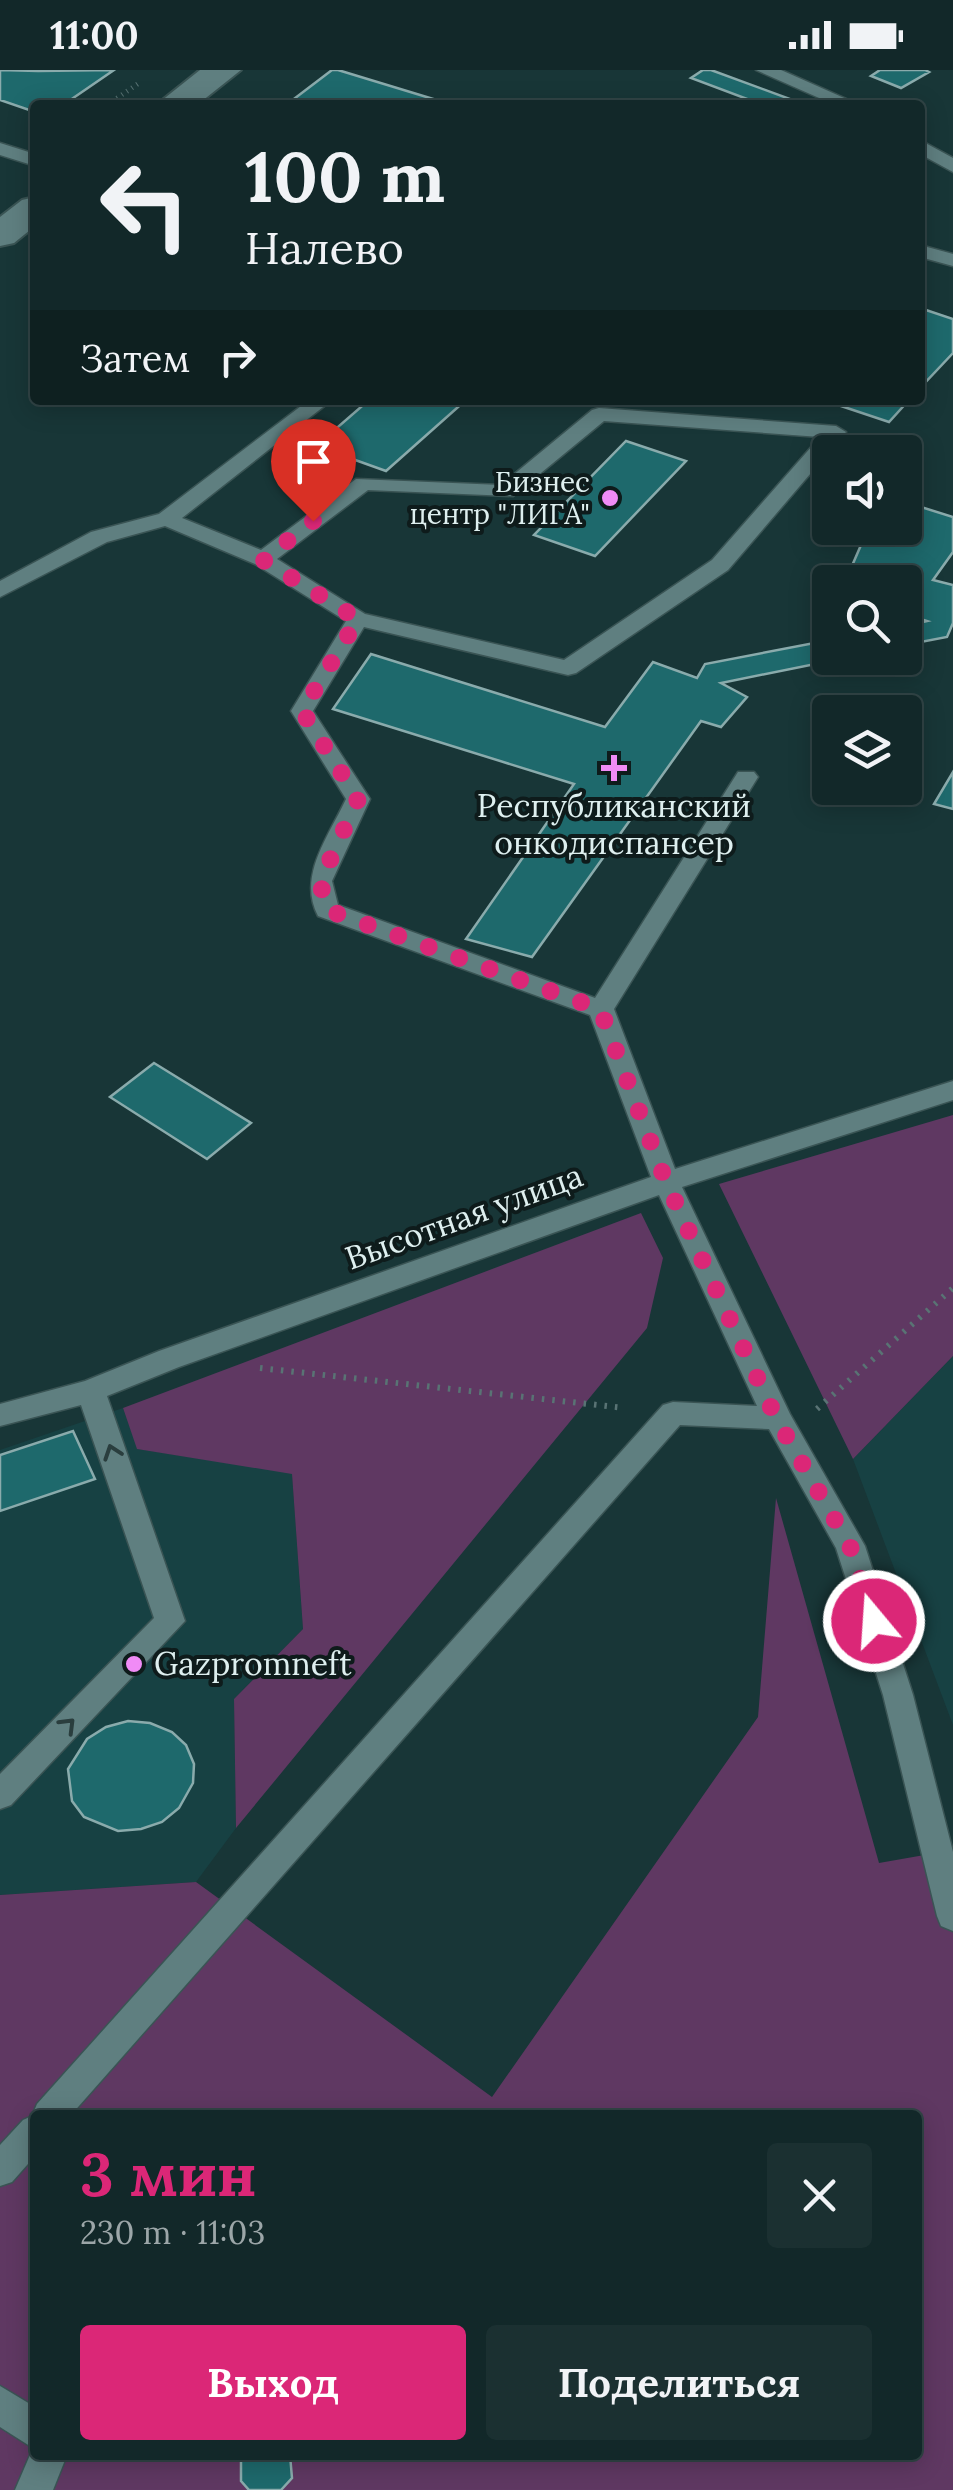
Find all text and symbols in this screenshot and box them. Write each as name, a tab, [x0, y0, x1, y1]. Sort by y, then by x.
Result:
text: 11:00	[50, 11, 139, 59]
text: 100 m	[245, 132, 445, 221]
icon: left	[80, 140, 210, 270]
text: Налево	[245, 219, 404, 276]
icon: right	[210, 330, 265, 385]
text: Затем	[80, 334, 190, 382]
pin	[271, 419, 356, 522]
icon: arrive	[286, 434, 341, 489]
map controls	[812, 435, 922, 805]
button: sound	[812, 435, 922, 545]
place label: Бизнес центр "ЛИГА"	[410, 464, 590, 532]
marker: Бизнес центр "ЛИГА"	[599, 487, 621, 509]
button: search	[812, 565, 922, 675]
button: layers	[812, 695, 922, 805]
marker: Республиканский онкодиспансер	[601, 755, 627, 781]
place label: Республиканский онкодиспансер	[477, 785, 751, 863]
street label: Высотная улица	[340, 1155, 588, 1278]
one-way arrow	[103, 1444, 124, 1461]
position arrow	[822, 1569, 926, 1673]
place label: Gazpromneft	[154, 1643, 352, 1684]
marker: Gazpromneft	[123, 1653, 145, 1675]
one-way arrow	[57, 1719, 75, 1737]
text: 3 мин	[80, 2136, 257, 2212]
button: close	[767, 2143, 872, 2248]
text: 230 m · 11:03	[80, 2212, 265, 2253]
button: Выход	[80, 2325, 466, 2440]
button: Поделиться	[486, 2325, 872, 2440]

